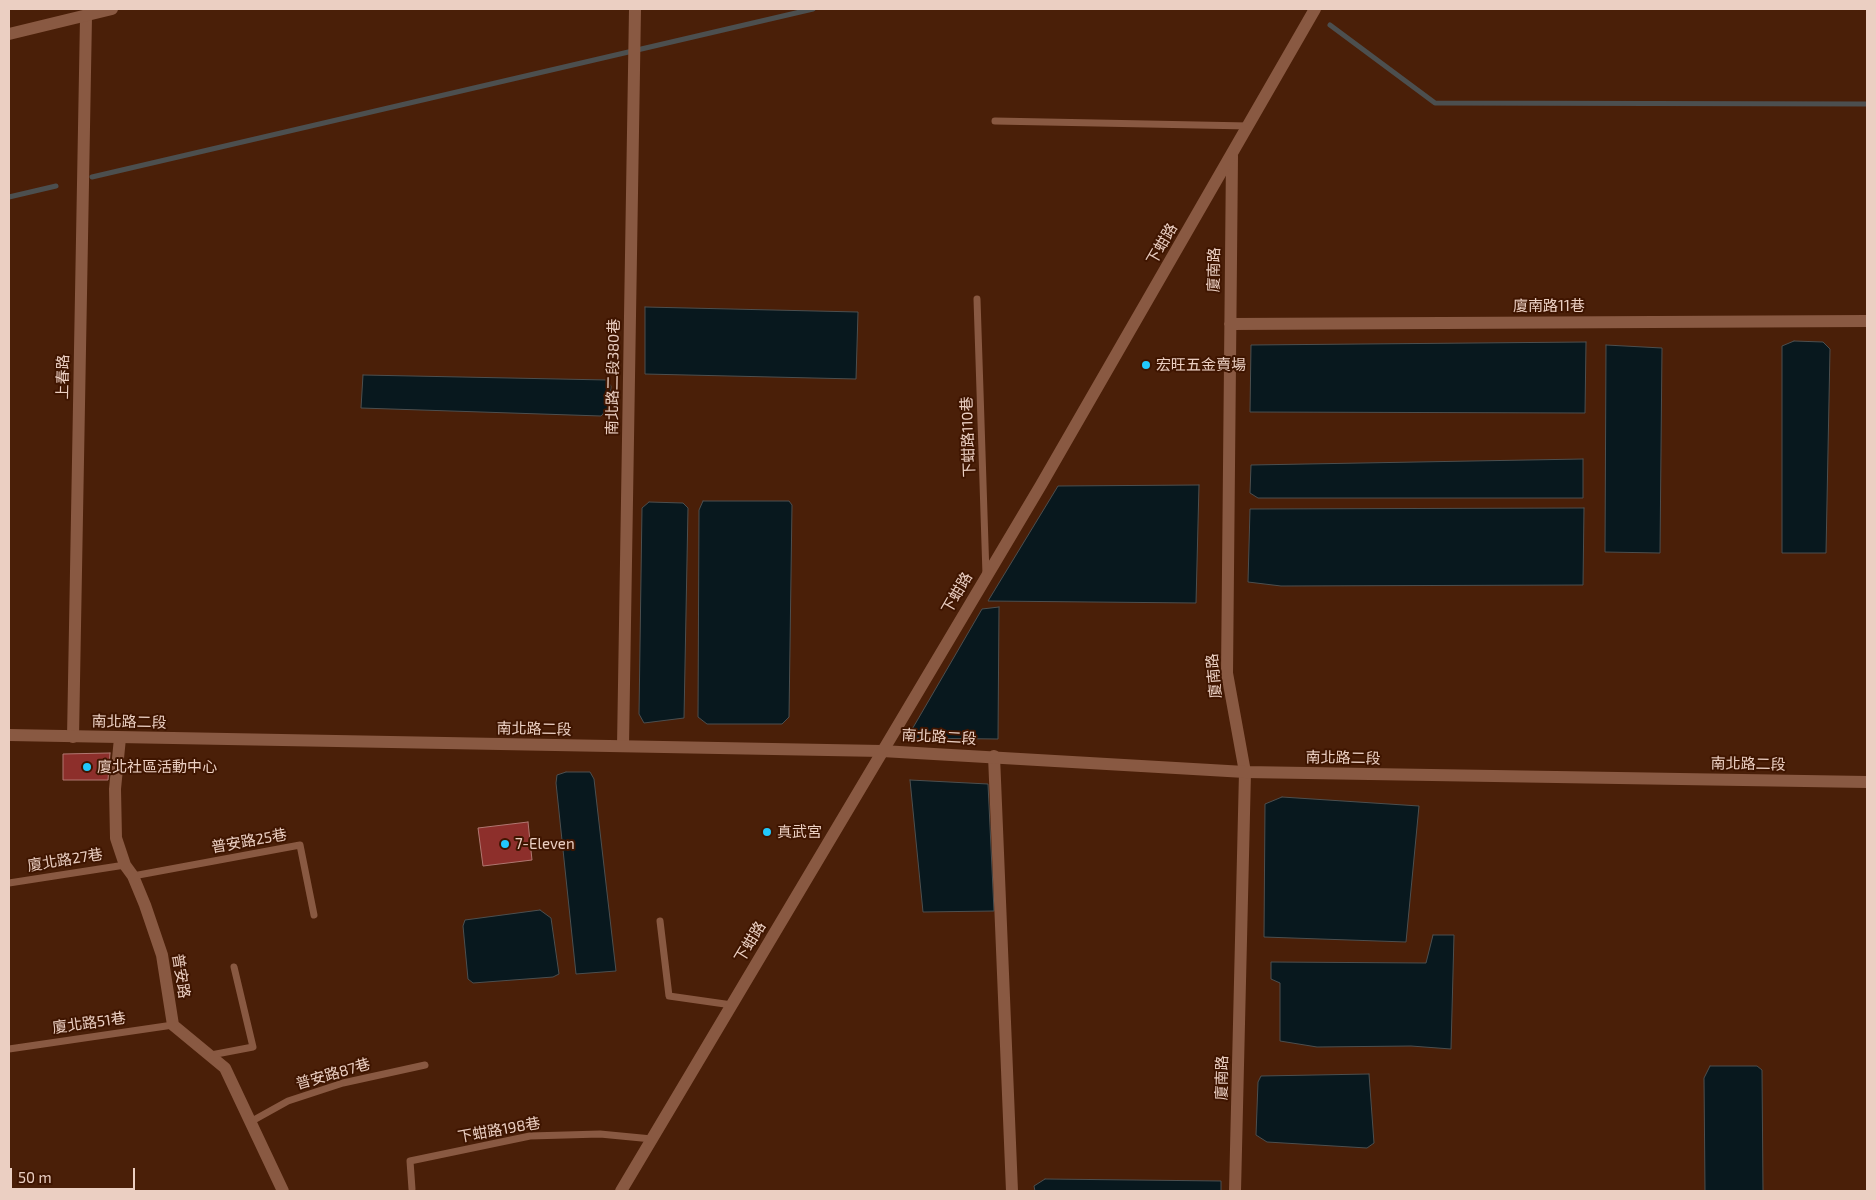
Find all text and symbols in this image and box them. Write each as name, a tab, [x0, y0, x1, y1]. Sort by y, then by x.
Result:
street label: 下蚶路	[1143, 220, 1181, 268]
street label: 廈南路	[1205, 247, 1223, 293]
street label: 廈南路11巷	[1513, 297, 1585, 315]
street label: 南北路二段380巷	[603, 319, 623, 435]
street label: 上春路	[54, 354, 72, 400]
place label: 宏旺五金賣場	[1156, 356, 1246, 374]
marker: 宏旺五金賣場	[1140, 359, 1152, 371]
street label: 下蚶路110巷	[958, 396, 978, 478]
street label: 下蚶路	[938, 569, 976, 617]
street label: 廈南路	[1203, 653, 1225, 699]
street label: 南北路二段	[91, 712, 167, 732]
street label: 南北路二段	[496, 719, 572, 739]
street label: 南北路二段	[901, 726, 977, 748]
street label: 南北路二段	[1305, 748, 1381, 768]
street label: 南北路二段	[1710, 754, 1786, 774]
place label: 廈北社區活動中心	[97, 758, 217, 776]
marker: 廈北社區活動中心	[81, 761, 93, 773]
place label: 真武宮	[777, 823, 822, 841]
street label: 普安路25巷	[210, 825, 288, 857]
marker: 真武宮	[761, 826, 773, 838]
place label: 7-Eleven	[515, 835, 575, 853]
marker: 7-Eleven	[499, 838, 511, 850]
street label: 廈北路27巷	[26, 845, 104, 875]
street label: 下蚶路	[731, 918, 769, 966]
street label: 普安路	[169, 952, 193, 1000]
street label: 廈北路51巷	[51, 1009, 127, 1037]
street label: 普安路87巷	[294, 1055, 372, 1093]
street label: 廈南路	[1213, 1055, 1231, 1101]
street label: 下蚶路198巷	[456, 1114, 542, 1146]
scale bar	[12, 1158, 138, 1190]
text: 50 m	[18, 1168, 52, 1186]

